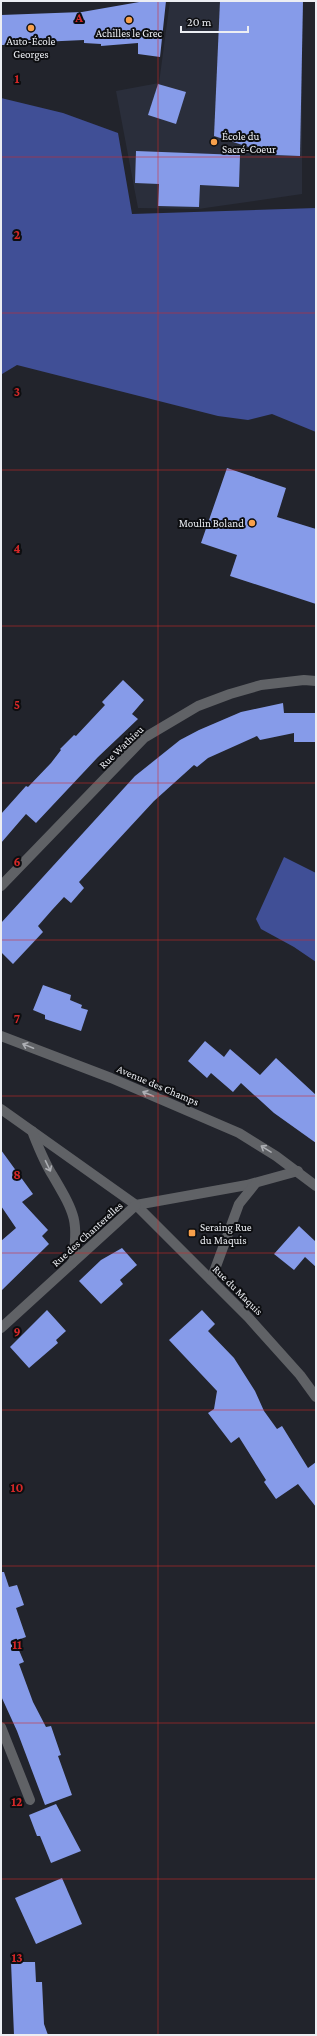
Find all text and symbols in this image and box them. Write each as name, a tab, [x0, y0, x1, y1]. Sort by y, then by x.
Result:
scale bar	[181, 8, 248, 34]
text: A	[74, 10, 83, 25]
marker: Achilles le Grec	[124, 15, 134, 25]
text: 20 m	[187, 15, 212, 29]
marker: Auto-École Georges	[26, 23, 36, 33]
place label: Achilles le Grec	[96, 27, 163, 39]
place label: Auto-École Georges	[7, 35, 56, 61]
text: 1	[15, 71, 20, 86]
place label: École du Sacré-Coeur	[222, 130, 276, 155]
marker: École du Sacré-Coeur	[209, 137, 219, 147]
text: 2	[14, 227, 21, 242]
text: 3	[14, 384, 20, 399]
place label: Moulin Boland	[179, 517, 244, 529]
marker: Moulin Boland	[247, 518, 257, 528]
text: 4	[13, 541, 21, 556]
text: 5	[14, 697, 20, 712]
street label: Rue Wathieu	[97, 723, 146, 771]
text: 6	[13, 854, 21, 869]
text: 7	[14, 1011, 20, 1026]
one-way arrow	[22, 1042, 34, 1049]
street label: Avenue des Champs	[115, 1062, 201, 1109]
one-way arrow	[143, 1090, 155, 1097]
one-way arrow	[261, 1145, 272, 1153]
one-way arrow	[45, 1160, 52, 1172]
text: 8	[13, 1167, 21, 1182]
street label: Rue des Chanterelles	[49, 1199, 125, 1269]
place label: Seraing Rue du Maquis	[200, 1221, 252, 1247]
marker: Seraing Rue du Maquis	[187, 1228, 197, 1238]
street label: Rue du Maquis	[210, 1263, 265, 1318]
text: 9	[13, 1324, 21, 1339]
text: 10	[11, 1480, 23, 1495]
text: 11	[12, 1637, 22, 1652]
text: 12	[11, 1794, 23, 1809]
text: 13	[11, 1950, 23, 1965]

